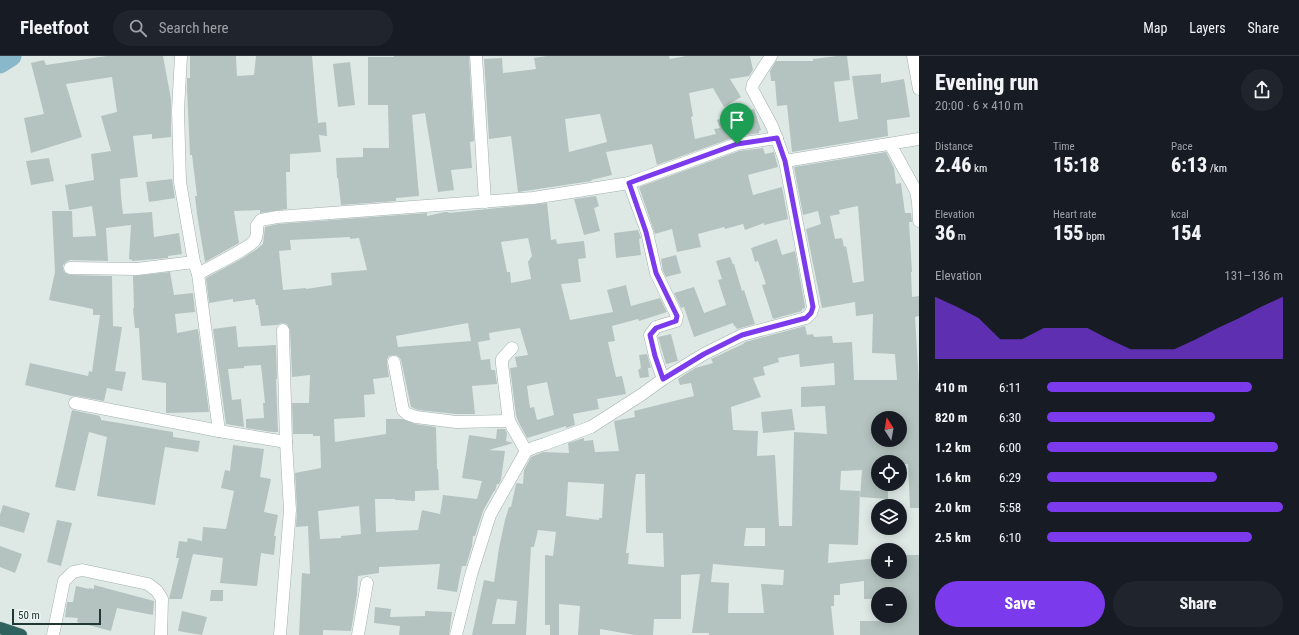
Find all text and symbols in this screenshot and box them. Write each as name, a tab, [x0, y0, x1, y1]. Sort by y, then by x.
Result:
search box	[113, 10, 393, 46]
text: Fleetfoot	[20, 16, 89, 39]
icon: search	[127, 17, 149, 39]
text: Search here	[159, 19, 229, 37]
text: Map	[1143, 20, 1167, 36]
text: Layers	[1189, 20, 1226, 36]
text: Share	[1248, 20, 1279, 36]
button: share	[1241, 69, 1283, 111]
text: Evening run	[935, 70, 1039, 95]
text: 20:00 · 6 × 410 m	[935, 98, 1023, 113]
pin	[720, 103, 754, 144]
icon: arrive	[726, 109, 748, 131]
text: Distance	[935, 140, 973, 153]
text: Time	[1053, 140, 1075, 153]
text: Pace	[1171, 140, 1193, 153]
text: 2.46	[935, 153, 971, 177]
text: 15:18	[1053, 153, 1099, 177]
text: 6:13	[1171, 153, 1207, 177]
text: km	[971, 162, 987, 175]
text: /km	[1207, 162, 1227, 175]
text: Elevation	[935, 208, 975, 221]
text: Heart rate	[1053, 208, 1096, 221]
text: kcal	[1171, 208, 1189, 221]
text: 36	[935, 221, 955, 245]
text: 155	[1053, 221, 1084, 245]
text: 154	[1171, 221, 1202, 245]
text: m	[955, 230, 966, 243]
text: bpm	[1084, 230, 1105, 243]
text: Elevation	[935, 268, 982, 283]
text: 131–136 m	[1224, 268, 1283, 283]
text: 410 m	[935, 380, 967, 395]
text: 6:11	[999, 380, 1021, 395]
text: 820 m	[935, 410, 967, 425]
text: 6:30	[999, 410, 1021, 425]
north arrow	[871, 411, 907, 447]
map controls	[871, 411, 907, 623]
text: 1.2 km	[935, 440, 971, 455]
text: 6:00	[999, 440, 1021, 455]
button: locate	[871, 455, 907, 491]
text: 1.6 km	[935, 470, 971, 485]
text: 6:29	[999, 470, 1021, 485]
button: layers	[871, 499, 907, 535]
text: 2.0 km	[935, 500, 971, 515]
text: 5:58	[999, 500, 1021, 515]
text: 2.5 km	[935, 530, 971, 545]
text: 6:10	[999, 530, 1021, 545]
button: +	[871, 543, 907, 579]
button: Save	[935, 581, 1105, 627]
button: Share	[1113, 581, 1283, 627]
button: −	[871, 587, 907, 623]
scale bar	[12, 607, 101, 626]
text: 50 m	[18, 609, 40, 622]

